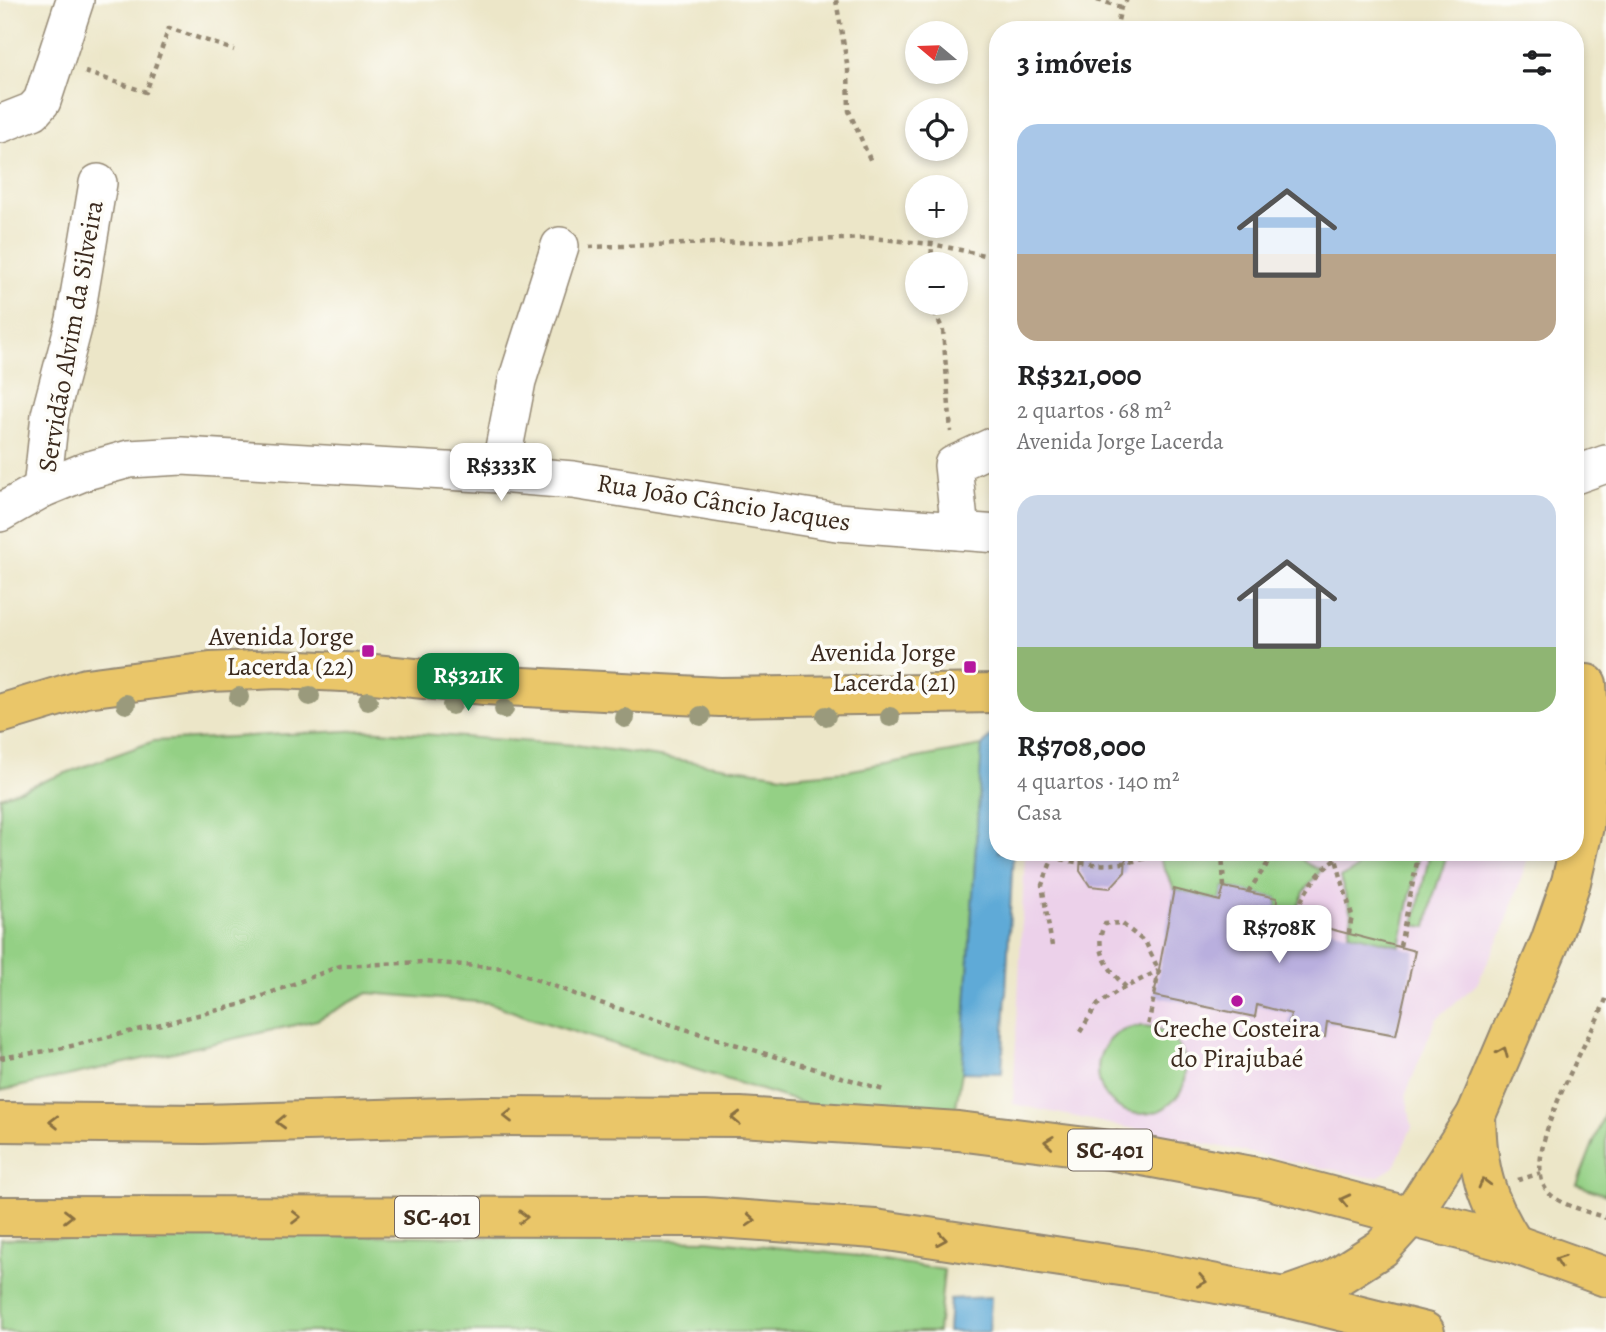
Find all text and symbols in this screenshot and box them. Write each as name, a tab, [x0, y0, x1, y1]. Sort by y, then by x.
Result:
north arrow	[905, 21, 968, 84]
map controls	[905, 21, 968, 315]
text: 3 imóveis	[1017, 43, 1132, 83]
icon: filters	[1518, 44, 1556, 82]
button: locate	[905, 98, 968, 161]
icon: home	[1224, 170, 1350, 296]
button: +	[905, 175, 968, 238]
street label: Servidão Alvim da Silveira	[29, 197, 112, 475]
button: −	[905, 252, 968, 315]
text: R$321,000	[1017, 355, 1142, 395]
text: 2 quartos · 68 m²	[1017, 395, 1171, 426]
text: Avenida Jorge Lacerda	[1017, 426, 1224, 457]
pin: R$333K	[444, 444, 558, 503]
text: R$333K	[466, 450, 536, 481]
street label: Rua João Câncio Jacques	[595, 465, 853, 540]
icon: home	[1224, 541, 1350, 667]
place label: Avenida Jorge Lacerda (22)	[208, 619, 354, 684]
place label: Avenida Jorge Lacerda (21)	[810, 635, 956, 700]
marker: Avenida Jorge Lacerda (22)	[360, 643, 376, 659]
pin: R$321K	[411, 654, 525, 713]
marker: Avenida Jorge Lacerda (21)	[962, 659, 978, 675]
text: R$321K	[433, 660, 503, 691]
text: R$708,000	[1017, 726, 1146, 766]
text: 4 quartos · 140 m²	[1017, 766, 1180, 797]
text: Casa	[1017, 797, 1062, 828]
pin: R$708K	[1222, 906, 1336, 965]
text: R$708K	[1242, 912, 1316, 943]
marker: Creche Costeira do Pirajubaé	[1229, 993, 1245, 1009]
place label: Creche Costeira do Pirajubaé	[1153, 1011, 1321, 1076]
one-way arrow	[1495, 1047, 1509, 1059]
one-way arrow	[503, 1108, 513, 1124]
one-way arrow	[730, 1110, 741, 1125]
one-way arrow	[275, 1114, 286, 1129]
one-way arrow	[48, 1115, 59, 1130]
road number: SC-401	[1068, 1130, 1152, 1170]
one-way arrow	[1044, 1135, 1055, 1150]
one-way arrow	[1478, 1177, 1492, 1189]
one-way arrow	[1339, 1194, 1351, 1208]
road number: SC-401	[395, 1196, 479, 1238]
one-way arrow	[63, 1208, 74, 1224]
one-way arrow	[291, 1209, 301, 1225]
one-way arrow	[518, 1209, 529, 1225]
one-way arrow	[745, 1212, 756, 1227]
one-way arrow	[936, 1231, 948, 1246]
one-way arrow	[1555, 1255, 1567, 1269]
one-way arrow	[1195, 1272, 1207, 1287]

